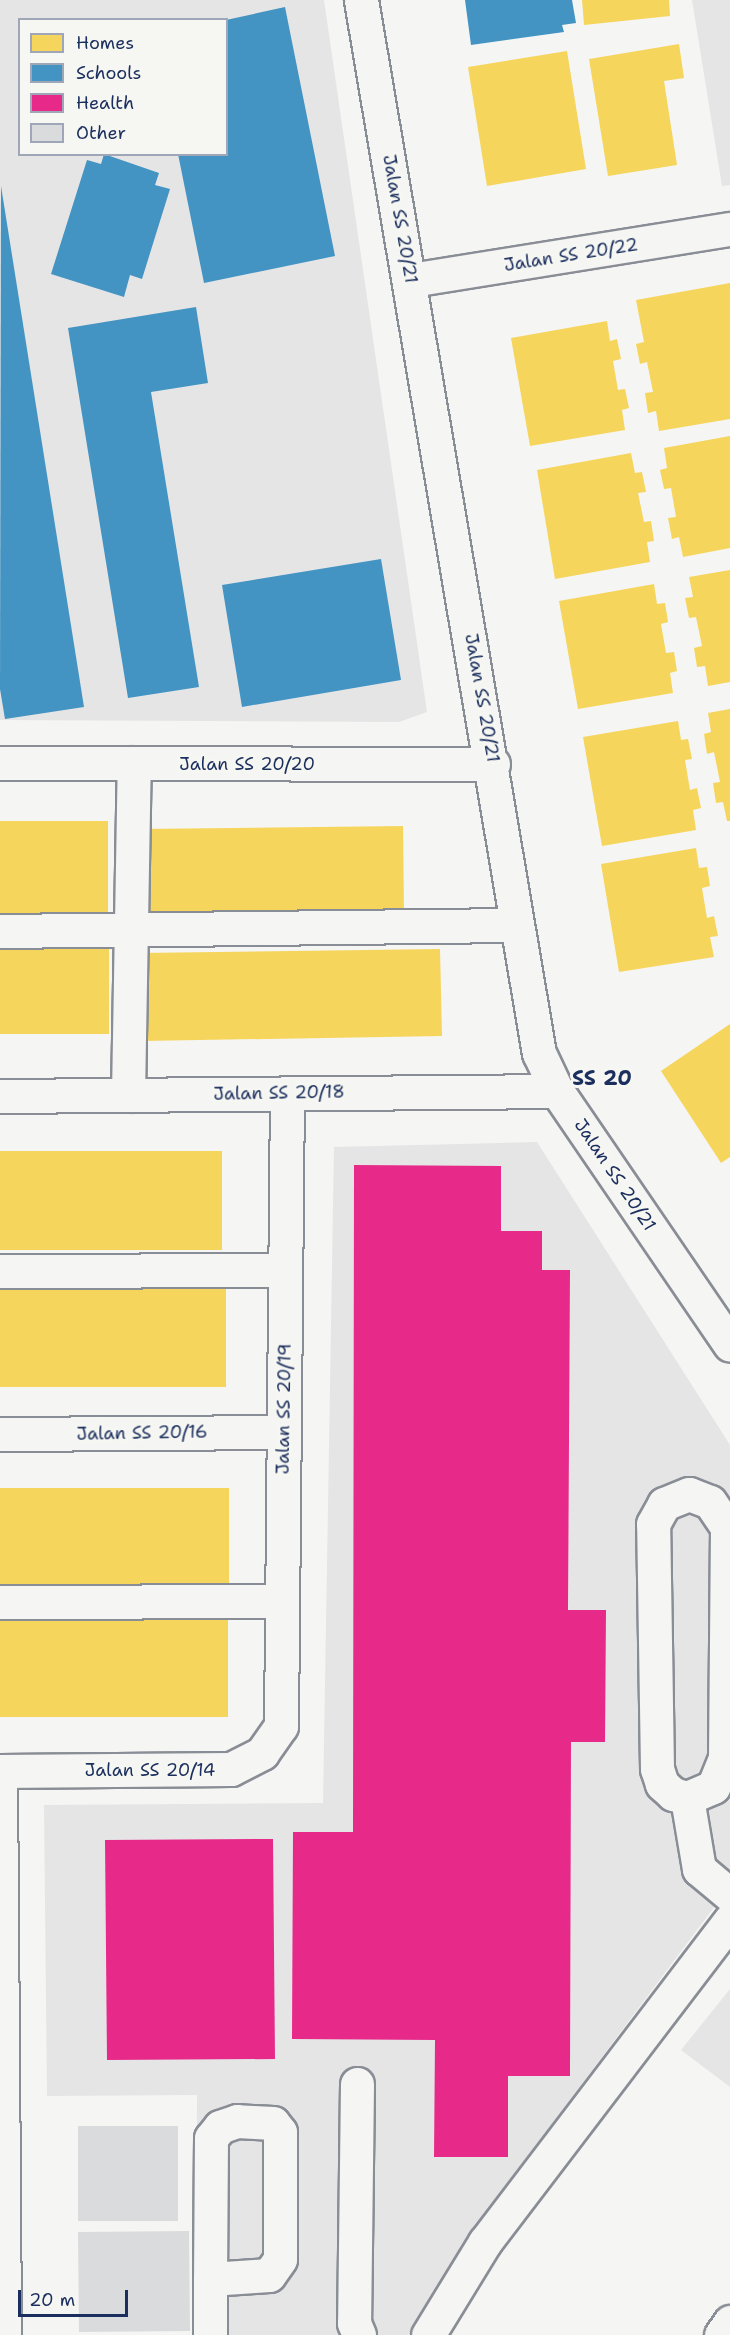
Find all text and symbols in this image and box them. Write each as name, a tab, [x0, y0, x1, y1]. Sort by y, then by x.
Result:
legend	[18, 18, 228, 156]
text: Homes	[76, 31, 134, 55]
text: Schools	[76, 61, 142, 85]
text: Health	[76, 91, 134, 115]
text: Other	[76, 121, 126, 145]
street label: Jalan SS 20/21	[378, 153, 422, 285]
street label: Jalan SS 20/22	[502, 234, 640, 276]
street label: Jalan SS 20/21	[460, 632, 504, 764]
street label: Jalan SS 20/20	[179, 753, 315, 775]
district label: SS 20	[572, 1065, 632, 1091]
street label: Jalan SS 20/18	[213, 1081, 345, 1105]
street label: Jalan SS 20/21	[570, 1115, 660, 1235]
street label: Jalan SS 20/19	[272, 1343, 296, 1475]
street label: Jalan SS 20/16	[76, 1421, 208, 1445]
street label: Jalan SS 20/14	[85, 1759, 215, 1781]
scale bar	[21, 2278, 130, 2316]
text: 20 m	[29, 2288, 75, 2312]

